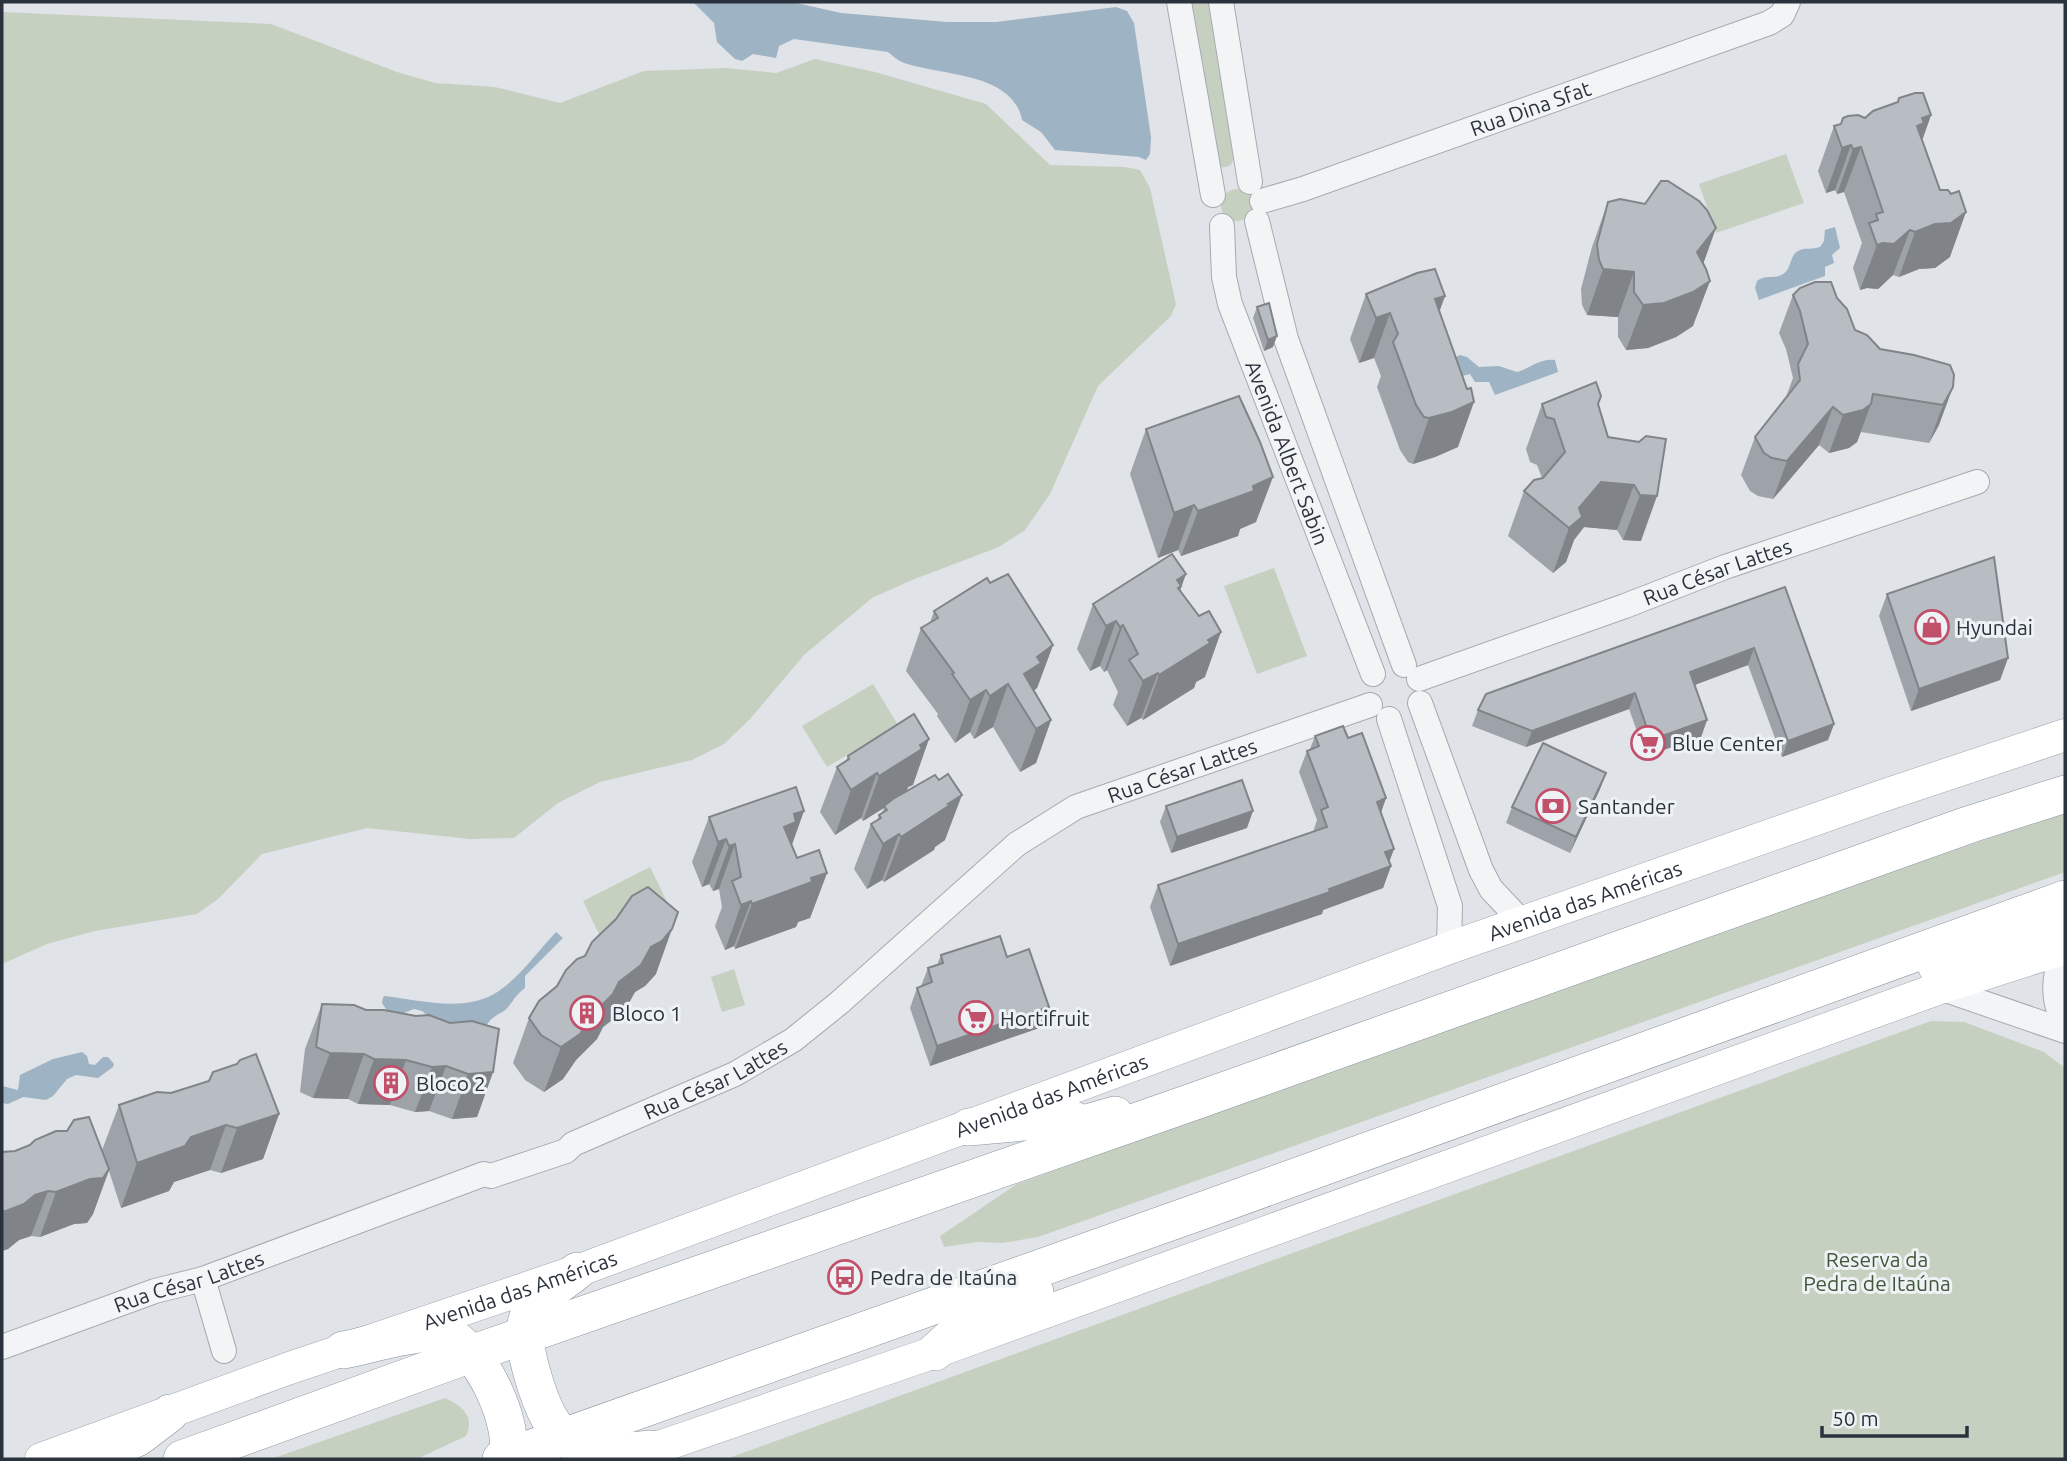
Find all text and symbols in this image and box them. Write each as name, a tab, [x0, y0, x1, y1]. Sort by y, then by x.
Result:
street label: Rua Dina Sfat	[1467, 76, 1594, 141]
street label: Avenida Albert Sabin	[1241, 357, 1334, 548]
street label: Rua César Lattes	[1639, 533, 1795, 610]
shop icon: Hyundai	[1913, 608, 1951, 646]
place label: Hyundai	[1956, 615, 2033, 639]
supermarket icon: Blue Center	[1629, 724, 1667, 762]
place label: Blue Center	[1672, 731, 1783, 755]
street label: Rua César Lattes	[1104, 733, 1260, 807]
bank icon: Santander	[1534, 787, 1572, 825]
place label: Santander	[1578, 794, 1675, 818]
street label: Avenida das Américas	[1485, 855, 1685, 945]
building icon: Bloco 1	[568, 994, 606, 1032]
supermarket icon: Hortifruit	[957, 999, 995, 1037]
place label: Bloco 1	[612, 1001, 682, 1025]
place label: Hortifruit	[1000, 1006, 1090, 1030]
street label: Rua César Lattes	[640, 1034, 791, 1124]
street label: Avenida das Américas	[952, 1049, 1151, 1142]
building icon: Bloco 2	[372, 1064, 410, 1102]
place label: Bloco 2	[416, 1071, 486, 1095]
street label: Rua César Lattes	[110, 1245, 267, 1317]
street label: Avenida das Américas	[420, 1245, 620, 1334]
park label: Reserva da Pedra de Itaúna	[1803, 1247, 1951, 1295]
bus stop icon: Pedra de Itaúna	[826, 1258, 864, 1296]
place label: Pedra de Itaúna	[870, 1265, 1017, 1289]
scale bar	[1822, 1394, 1967, 1438]
text: 50 m	[1832, 1406, 1879, 1430]

